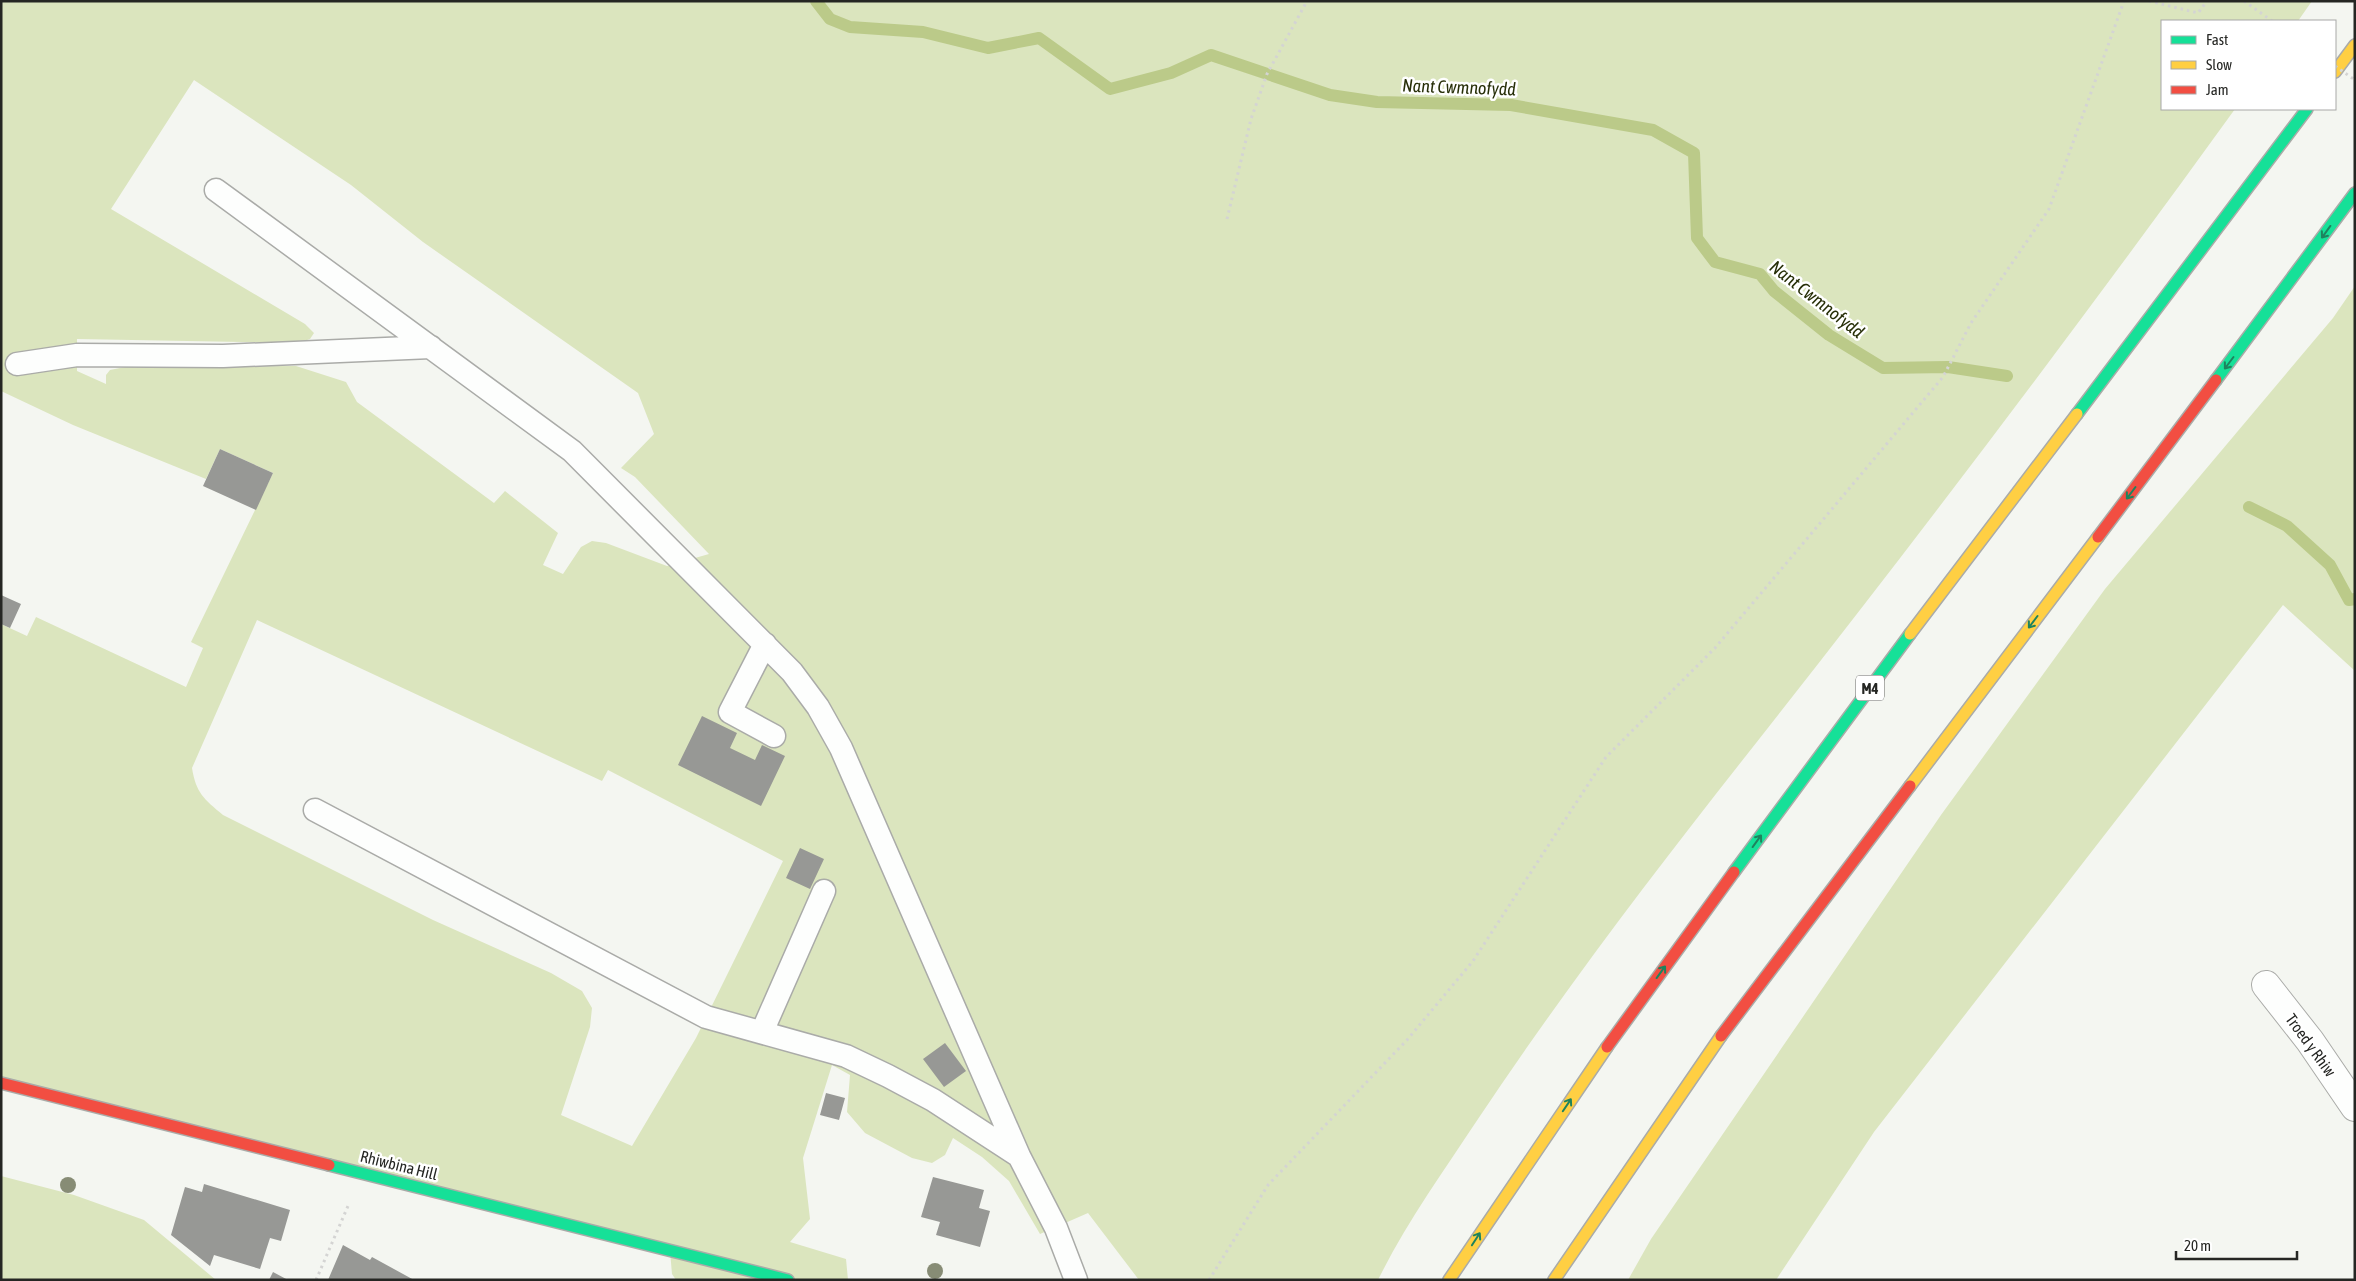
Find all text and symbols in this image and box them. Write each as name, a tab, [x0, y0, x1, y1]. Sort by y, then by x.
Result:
legend	[2161, 20, 2336, 110]
text: Fast	[2206, 31, 2228, 48]
text: Slow	[2206, 56, 2232, 73]
water label: Nant Cwmnofydd	[1402, 75, 1517, 99]
text: Jam	[2206, 81, 2229, 98]
one-way arrow	[2321, 225, 2331, 239]
water label: Nant Cwmnofydd	[1766, 256, 1869, 343]
one-way arrow	[2224, 356, 2235, 369]
one-way arrow	[2126, 486, 2137, 499]
one-way arrow	[2028, 615, 2039, 628]
road number: M4	[1856, 676, 1884, 700]
one-way arrow	[1752, 834, 1762, 848]
one-way arrow	[1655, 965, 1666, 979]
street label: Troed y Rhiw	[2281, 1010, 2340, 1081]
one-way arrow	[1562, 1098, 1572, 1112]
street label: Rhiwbina Hill	[358, 1147, 440, 1183]
scale bar	[2176, 1228, 2297, 1260]
one-way arrow	[1471, 1232, 1481, 1246]
text: 20 m	[2184, 1237, 2211, 1254]

